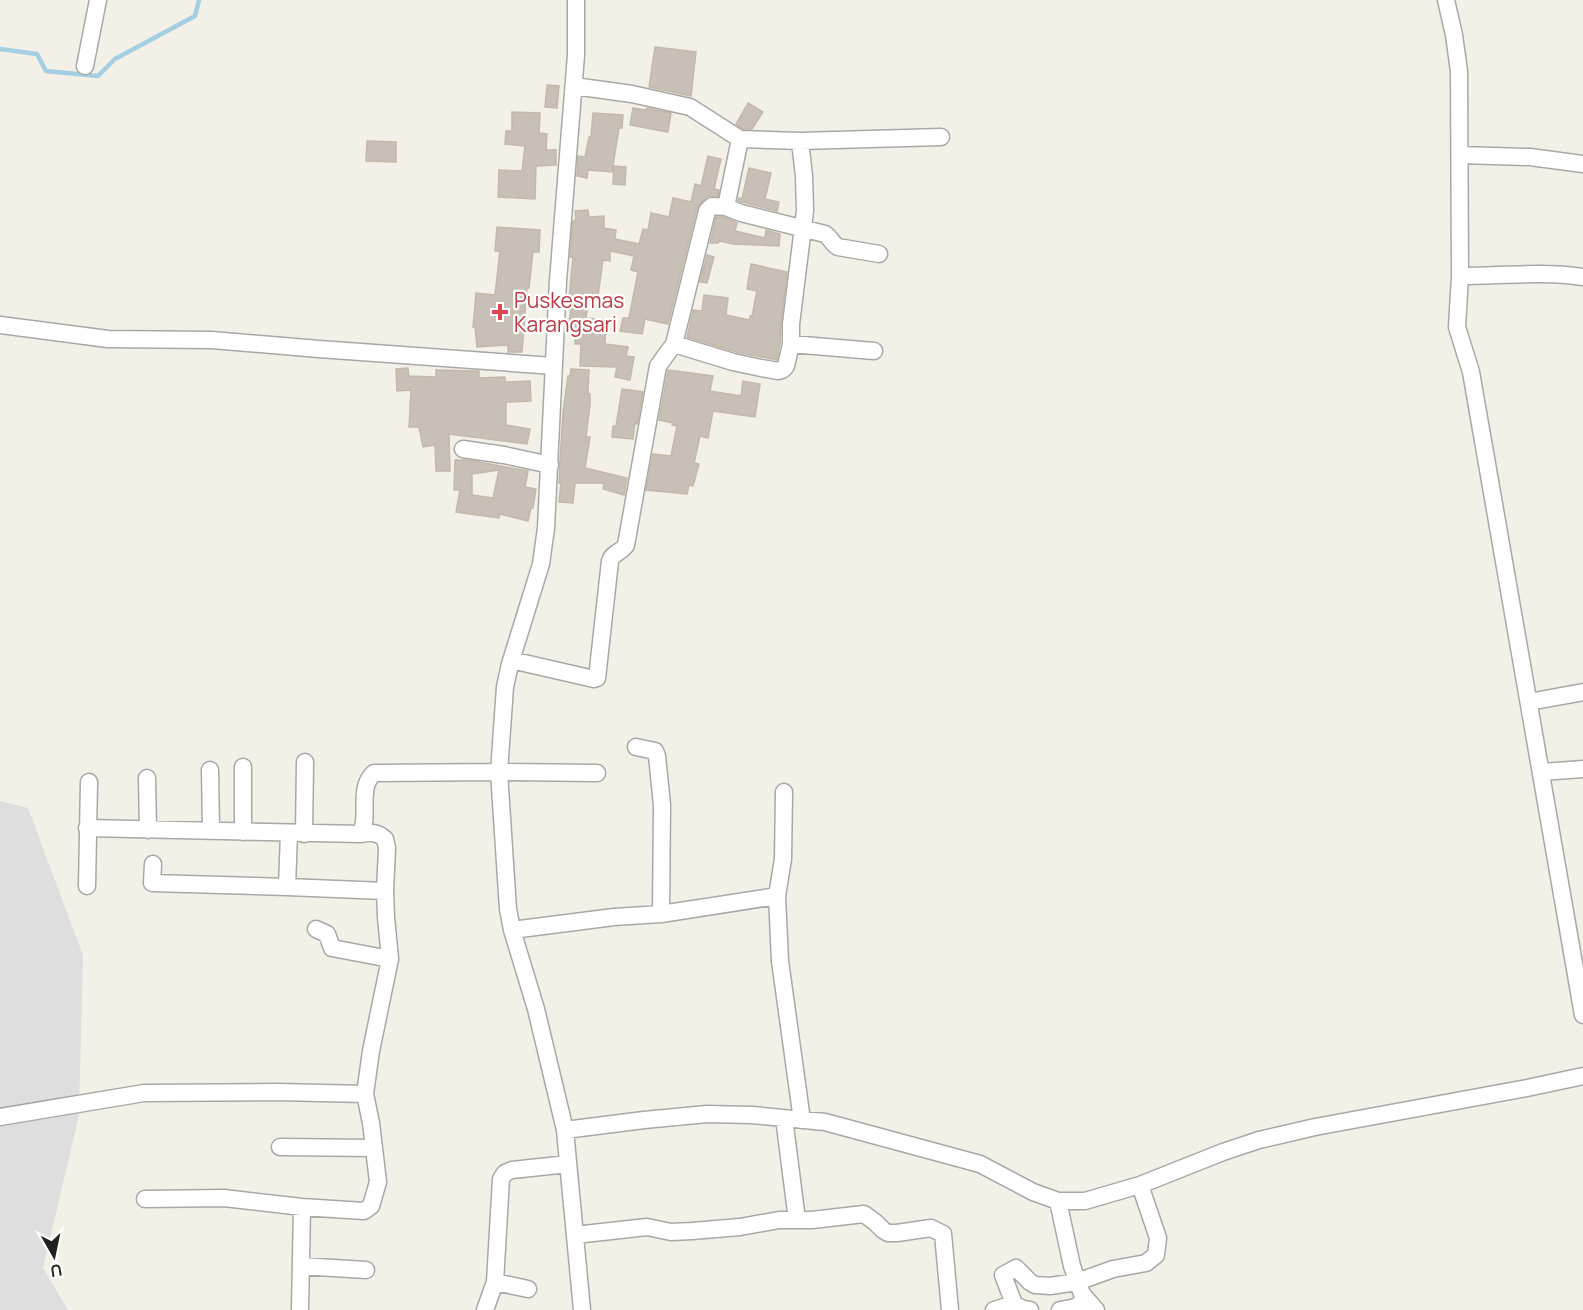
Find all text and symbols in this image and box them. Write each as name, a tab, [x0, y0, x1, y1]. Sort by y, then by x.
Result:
place label: Puskesmas Karangsari	[514, 286, 624, 338]
marker: Puskesmas Karangsari	[491, 303, 509, 321]
north arrow	[24, 1226, 84, 1286]
text: U	[49, 1259, 64, 1283]

